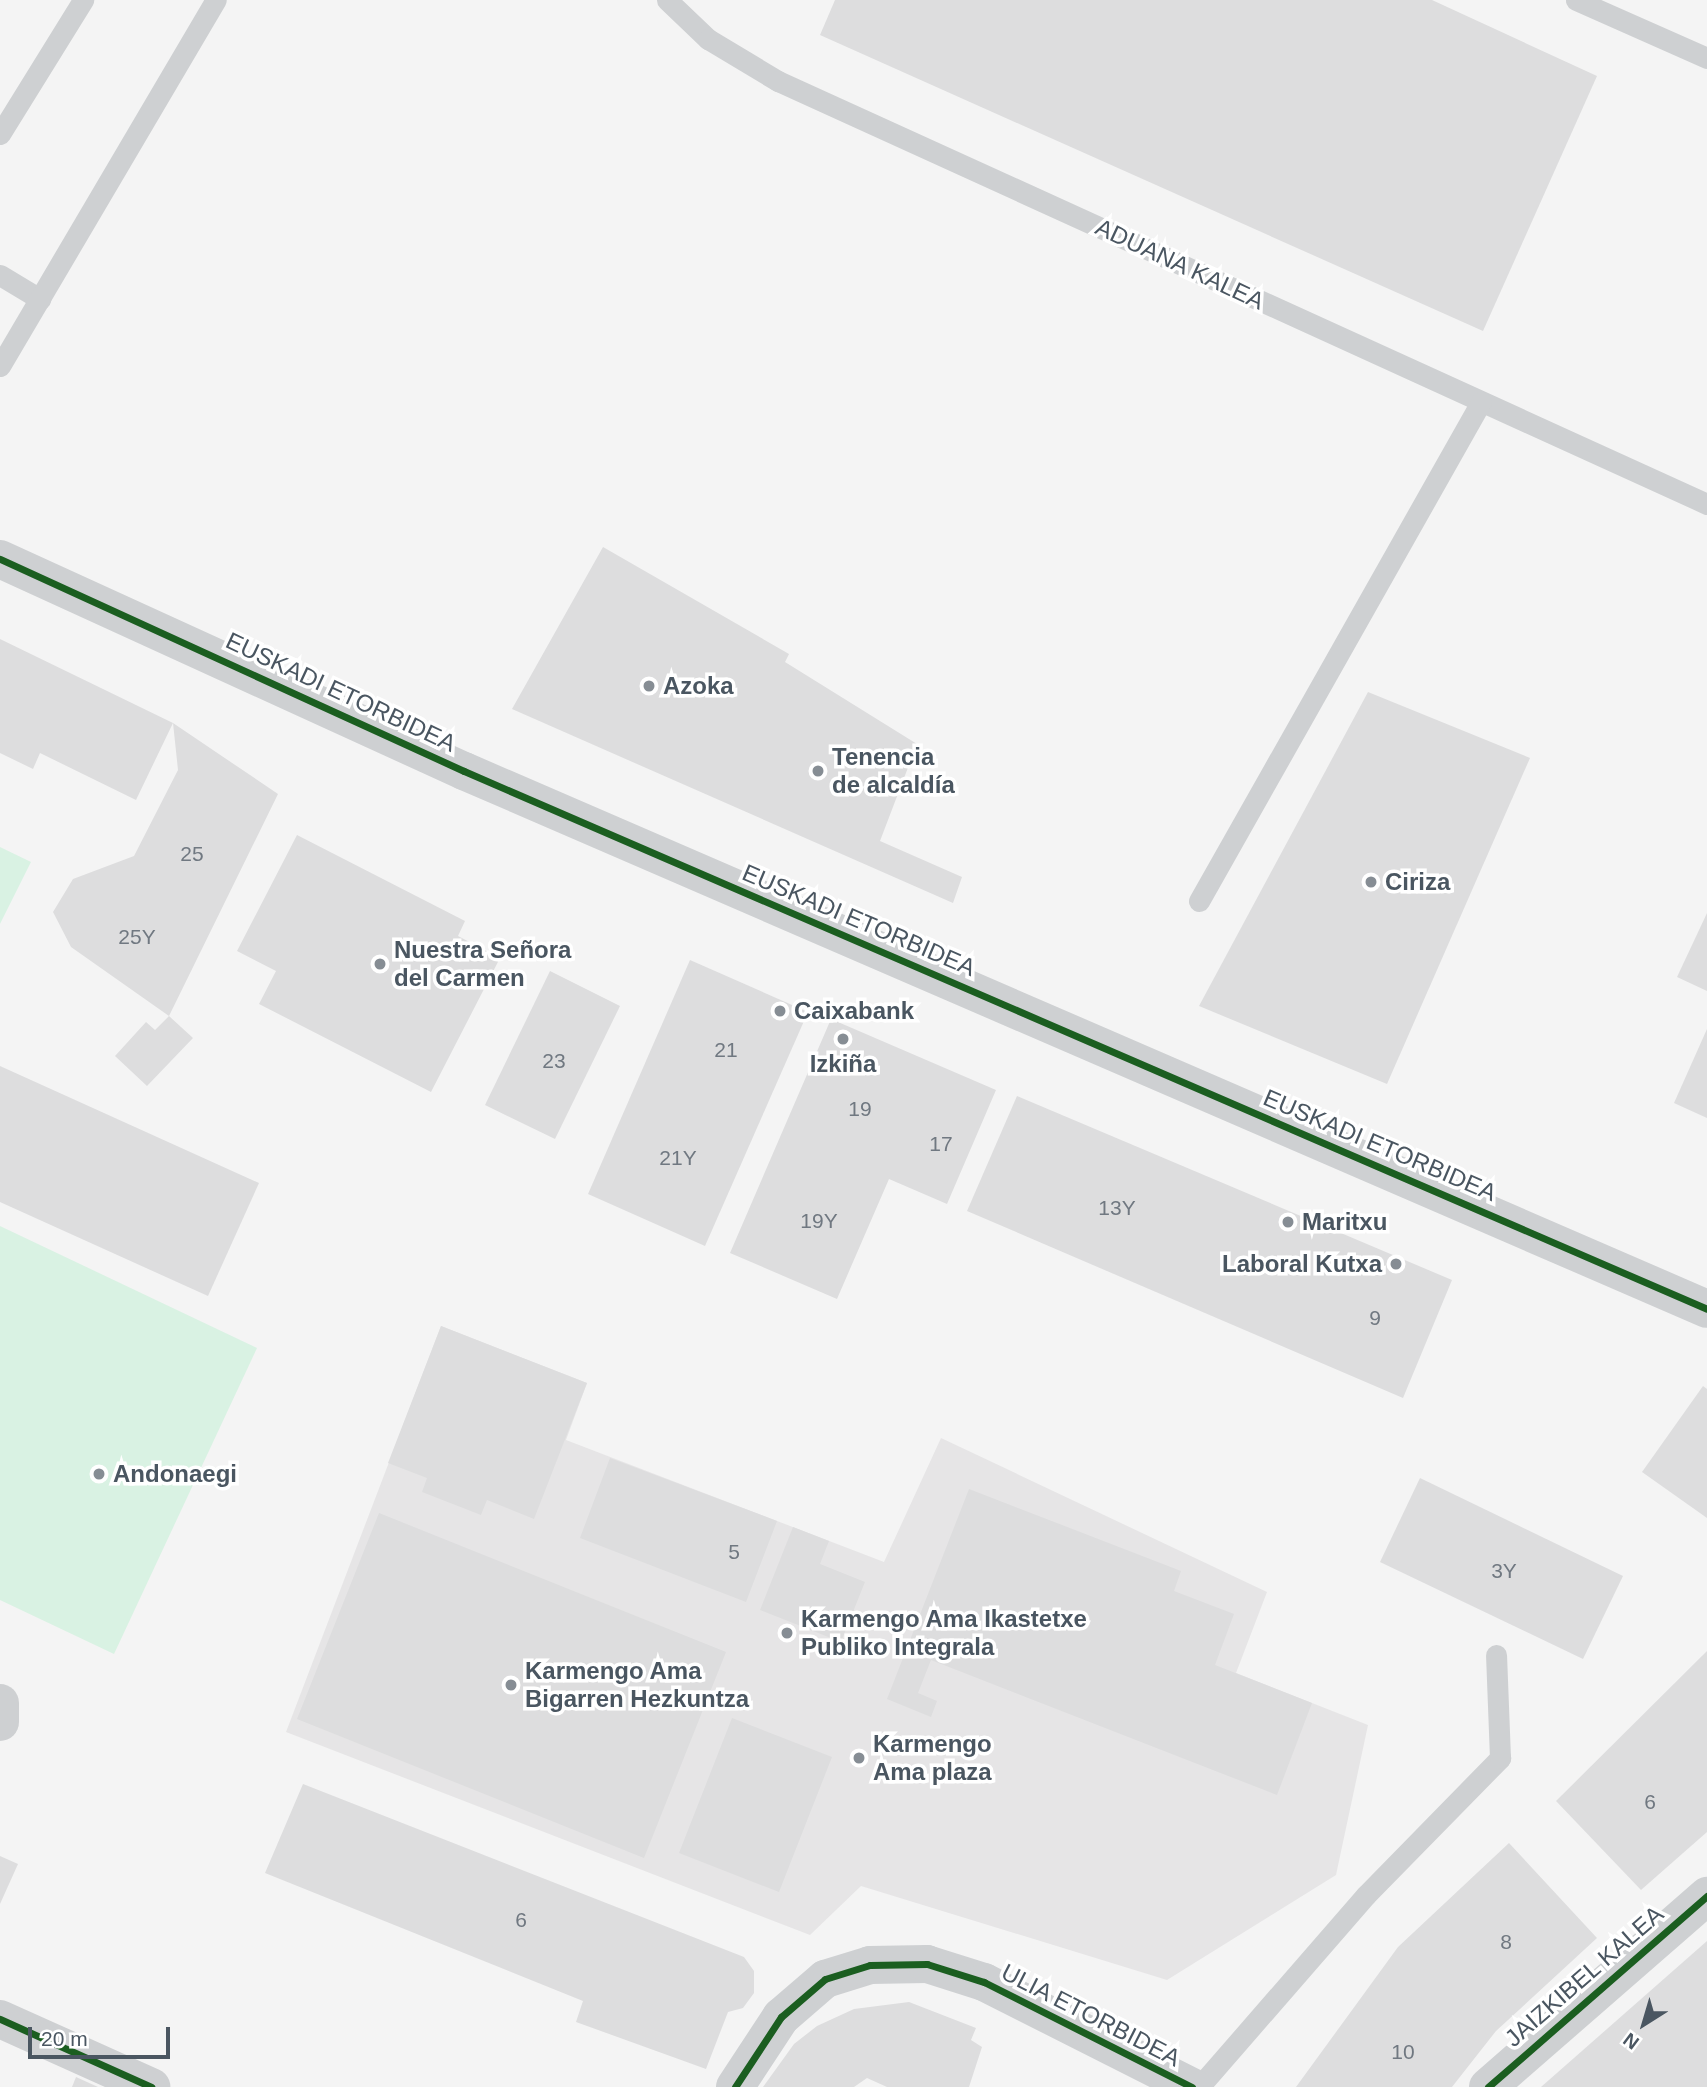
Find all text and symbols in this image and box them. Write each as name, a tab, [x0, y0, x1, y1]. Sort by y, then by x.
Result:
street label: ADUANA KALEA	[1091, 212, 1269, 316]
street label: EUSKADI ETORBIDEA	[221, 626, 461, 758]
place label: Azoka	[663, 672, 734, 700]
marker: Azoka	[641, 678, 657, 694]
place label: Tenencia de alcaldía	[832, 743, 955, 799]
marker: Tenencia de alcaldía	[810, 763, 826, 779]
house number: 25	[180, 841, 204, 867]
street label: EUSKADI ETORBIDEA	[738, 858, 980, 982]
place label: Ciriza	[1385, 868, 1450, 896]
marker: Ciriza	[1363, 874, 1379, 890]
house number: 25Y	[118, 924, 156, 950]
place label: Nuestra Señora del Carmen	[394, 936, 571, 992]
marker: Nuestra Señora del Carmen	[372, 956, 388, 972]
place label: Caixabank	[794, 997, 914, 1025]
marker: Caixabank	[772, 1003, 788, 1019]
marker: Izkiña	[835, 1031, 851, 1047]
house number: 21	[714, 1037, 738, 1063]
house number: 23	[542, 1048, 566, 1074]
place label: Izkiña	[810, 1050, 876, 1078]
street label: EUSKADI ETORBIDEA	[1259, 1083, 1501, 1207]
house number: 19	[848, 1096, 872, 1122]
house number: 17	[929, 1131, 953, 1157]
house number: 21Y	[659, 1145, 697, 1171]
house number: 13Y	[1098, 1195, 1136, 1221]
house number: 19Y	[800, 1208, 838, 1234]
place label: Maritxu	[1302, 1208, 1387, 1236]
marker: Maritxu	[1280, 1214, 1296, 1230]
place label: Laboral Kutxa	[1222, 1250, 1382, 1278]
marker: Laboral Kutxa	[1388, 1256, 1404, 1272]
house number: 9	[1369, 1305, 1381, 1331]
place label: Andonaegi	[113, 1460, 237, 1488]
marker: Andonaegi	[91, 1466, 107, 1482]
house number: 5	[728, 1539, 740, 1565]
house number: 3Y	[1491, 1558, 1517, 1584]
place label: Karmengo Ama Ikastetxe Publiko Integrala	[801, 1605, 1088, 1661]
marker: Karmengo Ama Ikastetxe Publiko Integrala	[779, 1625, 795, 1641]
place label: Karmengo Ama Bigarren Hezkuntza	[525, 1657, 749, 1713]
marker: Karmengo Ama Bigarren Hezkuntza	[503, 1677, 519, 1693]
place label: Karmengo Ama plaza	[873, 1730, 992, 1786]
marker: Karmengo Ama plaza	[851, 1750, 867, 1766]
house number: 6	[1644, 1789, 1656, 1815]
street label: JAIZKIBEL KALEA	[1499, 1899, 1669, 2053]
house number: 6	[515, 1907, 527, 1933]
house number: 8	[1500, 1929, 1512, 1955]
street label: ULIA ETORBIDEA	[996, 1957, 1186, 2073]
north arrow	[1609, 1989, 1679, 2059]
scale bar	[32, 2014, 173, 2058]
text: 20 m	[41, 2027, 88, 2050]
text: N	[1619, 2029, 1643, 2054]
house number: 10	[1391, 2039, 1415, 2065]

